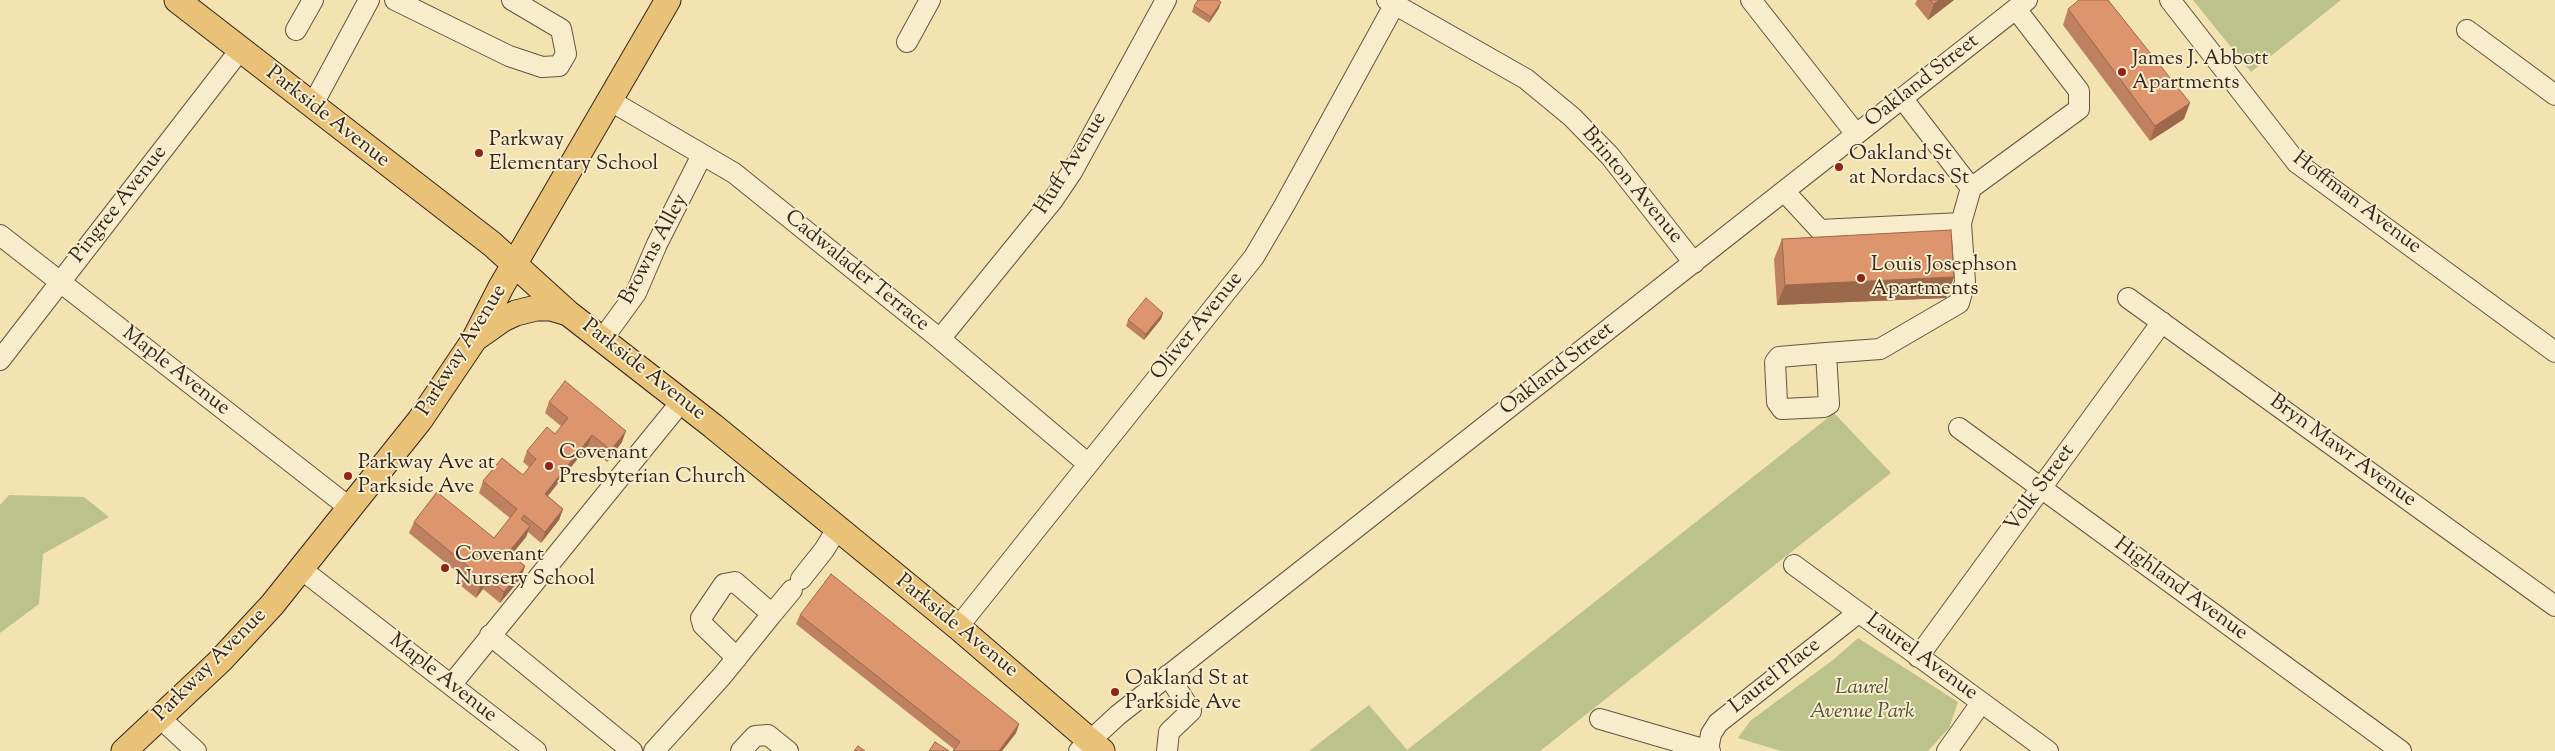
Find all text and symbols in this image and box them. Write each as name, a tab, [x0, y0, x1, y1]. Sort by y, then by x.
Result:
street label: Oakland Street	[1861, 30, 1985, 134]
place label: James J. Abbott Apartments	[2132, 47, 2269, 97]
street label: Parkside Avenue	[260, 62, 394, 174]
marker: James J. Abbott Apartments	[2116, 66, 2128, 78]
street label: Huff Avenue	[1031, 108, 1113, 220]
street label: Brinton Avenue	[1575, 122, 1687, 250]
place label: Parkway Elementary School	[489, 128, 658, 178]
street label: Pingree Avenue	[66, 141, 174, 269]
place label: Oakland St at Nordacs St	[1849, 142, 1969, 192]
marker: Parkway Elementary School	[473, 147, 485, 159]
street label: Hoffman Avenue	[2287, 147, 2425, 261]
marker: Oakland St at Nordacs St	[1833, 161, 1845, 173]
street label: Browns Alley	[615, 191, 695, 309]
street label: Cadwalader Terrace	[778, 206, 934, 338]
place label: Louis Josephson Apartments	[1871, 253, 2017, 303]
street label: Oliver Avenue	[1147, 268, 1249, 386]
marker: Louis Josephson Apartments	[1855, 272, 1867, 284]
street label: Parkway Avenue	[413, 281, 513, 421]
street label: Parkside Avenue	[576, 315, 710, 427]
street label: Oakland Street	[1496, 318, 1620, 422]
street label: Maple Avenue	[116, 322, 234, 422]
street label: Bryn Mawr Avenue	[2264, 390, 2420, 514]
street label: Volk Street	[2001, 440, 2081, 538]
place label: Covenant Presbyterian Church	[559, 441, 746, 491]
place label: Parkway Ave at Parkside Ave	[358, 451, 495, 501]
marker: Covenant Presbyterian Church	[543, 460, 555, 472]
marker: Parkway Ave at Parkside Ave	[342, 470, 354, 482]
street label: Highland Avenue	[2108, 533, 2252, 647]
place label: Covenant Nursery School	[455, 543, 595, 593]
marker: Covenant Nursery School	[439, 562, 451, 574]
street label: Parkside Avenue	[890, 570, 1022, 684]
street label: Parkway Avenue	[149, 604, 273, 728]
street label: Laurel Avenue	[1860, 609, 1982, 707]
street label: Maple Avenue	[383, 629, 501, 729]
street label: Laurel Place	[1726, 634, 1826, 720]
place label: Oakland St at Parkside Ave	[1125, 667, 1249, 717]
park label: Laurel Avenue Park	[1809, 676, 1915, 726]
marker: Oakland St at Parkside Ave	[1109, 686, 1121, 698]

